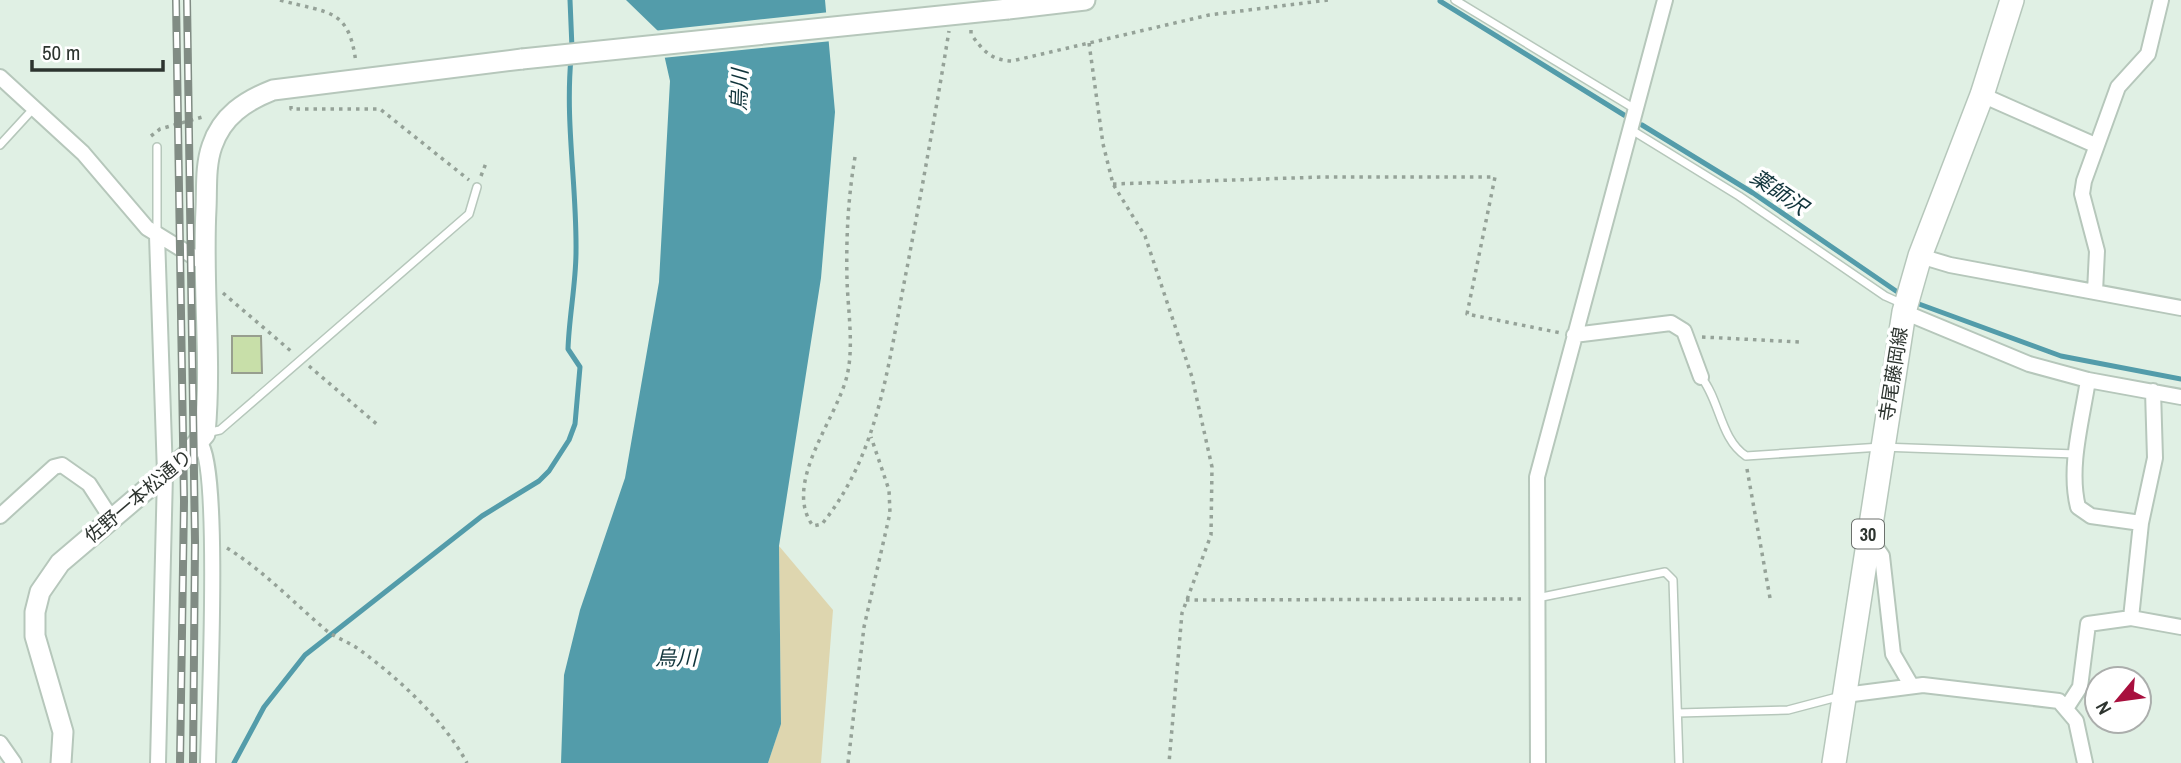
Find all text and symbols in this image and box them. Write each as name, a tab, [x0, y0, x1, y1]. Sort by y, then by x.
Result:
scale bar	[32, 28, 163, 72]
text: 50 m	[42, 38, 80, 67]
water label: 烏川	[724, 67, 754, 111]
water label: 薬師沢	[1745, 162, 1816, 223]
street label: 寺尾藤岡線	[1873, 325, 1913, 423]
street label: 佐野一本松通り	[79, 443, 197, 549]
road number: 30	[1852, 520, 1884, 548]
water label: 烏川	[655, 643, 699, 672]
north arrow	[2083, 665, 2153, 735]
text: N	[2089, 697, 2117, 719]

